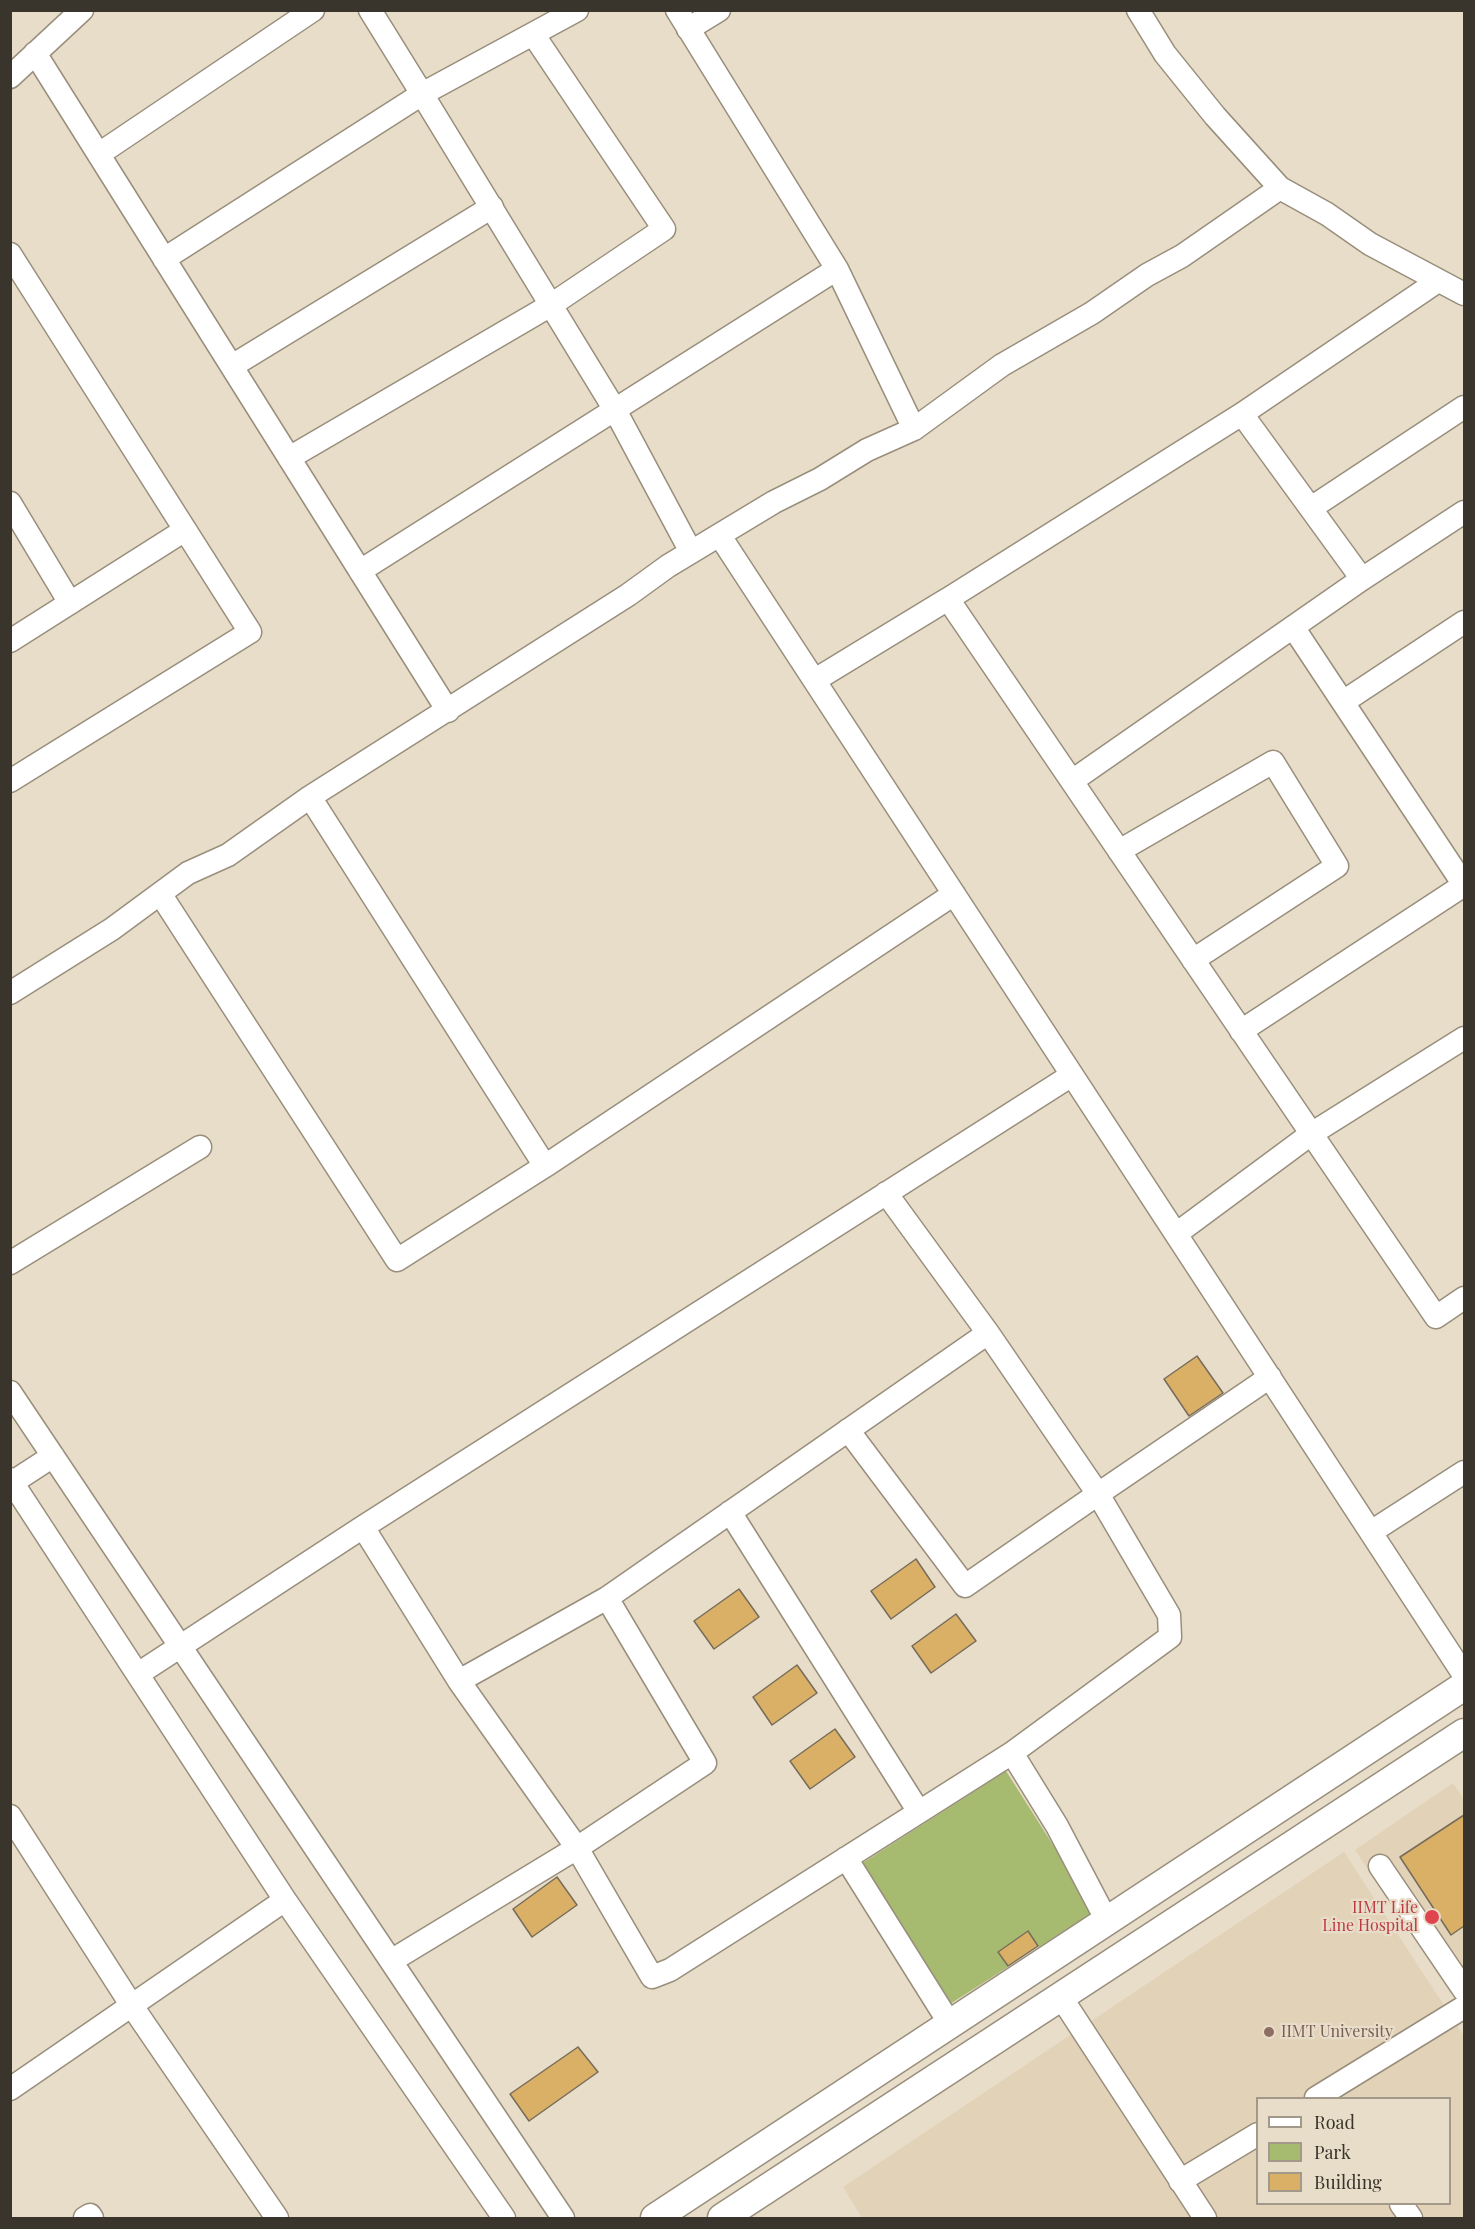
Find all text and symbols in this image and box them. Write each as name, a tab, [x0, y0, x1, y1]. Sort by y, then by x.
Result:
place label: IIMT Life Line Hospital	[1322, 1898, 1418, 1936]
marker: IIMT Life Line Hospital	[1423, 1908, 1441, 1926]
place label: IIMT University	[1281, 2022, 1393, 2042]
marker: IIMT University	[1262, 2025, 1276, 2039]
legend	[1256, 2097, 1451, 2205]
text: Road	[1314, 2110, 1355, 2134]
text: Park	[1314, 2140, 1351, 2164]
text: Building	[1314, 2170, 1382, 2194]

